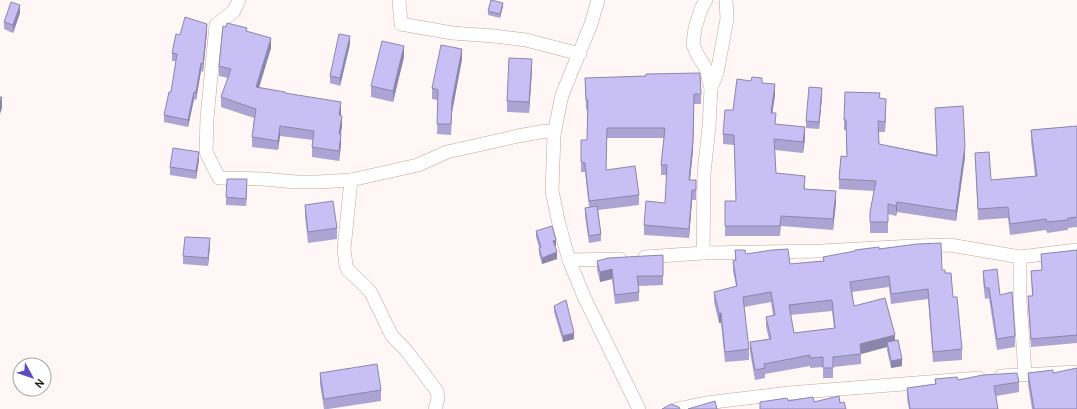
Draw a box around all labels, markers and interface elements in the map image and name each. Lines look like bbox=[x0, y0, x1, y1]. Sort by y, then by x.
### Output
north arrow bbox=[12, 357, 52, 397]
text: N bbox=[32, 376, 48, 391]

